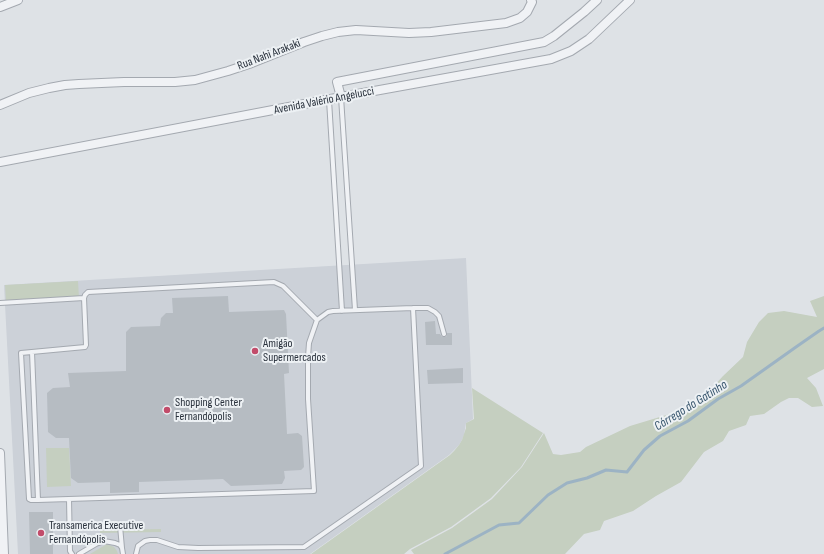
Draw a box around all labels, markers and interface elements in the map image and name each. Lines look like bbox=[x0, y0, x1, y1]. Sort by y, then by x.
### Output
street label: Rua Nahi Arakaki bbox=[235, 36, 303, 74]
street label: Avenida Valério Angelucci bbox=[273, 84, 375, 118]
place label: Amigão Supermercados bbox=[263, 337, 326, 365]
marker: Amigão Supermercados bbox=[250, 346, 260, 356]
water label: Córrego do Gatinho bbox=[652, 377, 730, 435]
place label: Shopping Center Fernandópolis bbox=[175, 396, 242, 424]
marker: Shopping Center Fernandópolis bbox=[162, 405, 172, 415]
place label: Transamerica Executive Fernandópolis bbox=[49, 519, 143, 547]
marker: Transamerica Executive Fernandópolis bbox=[36, 528, 46, 538]

